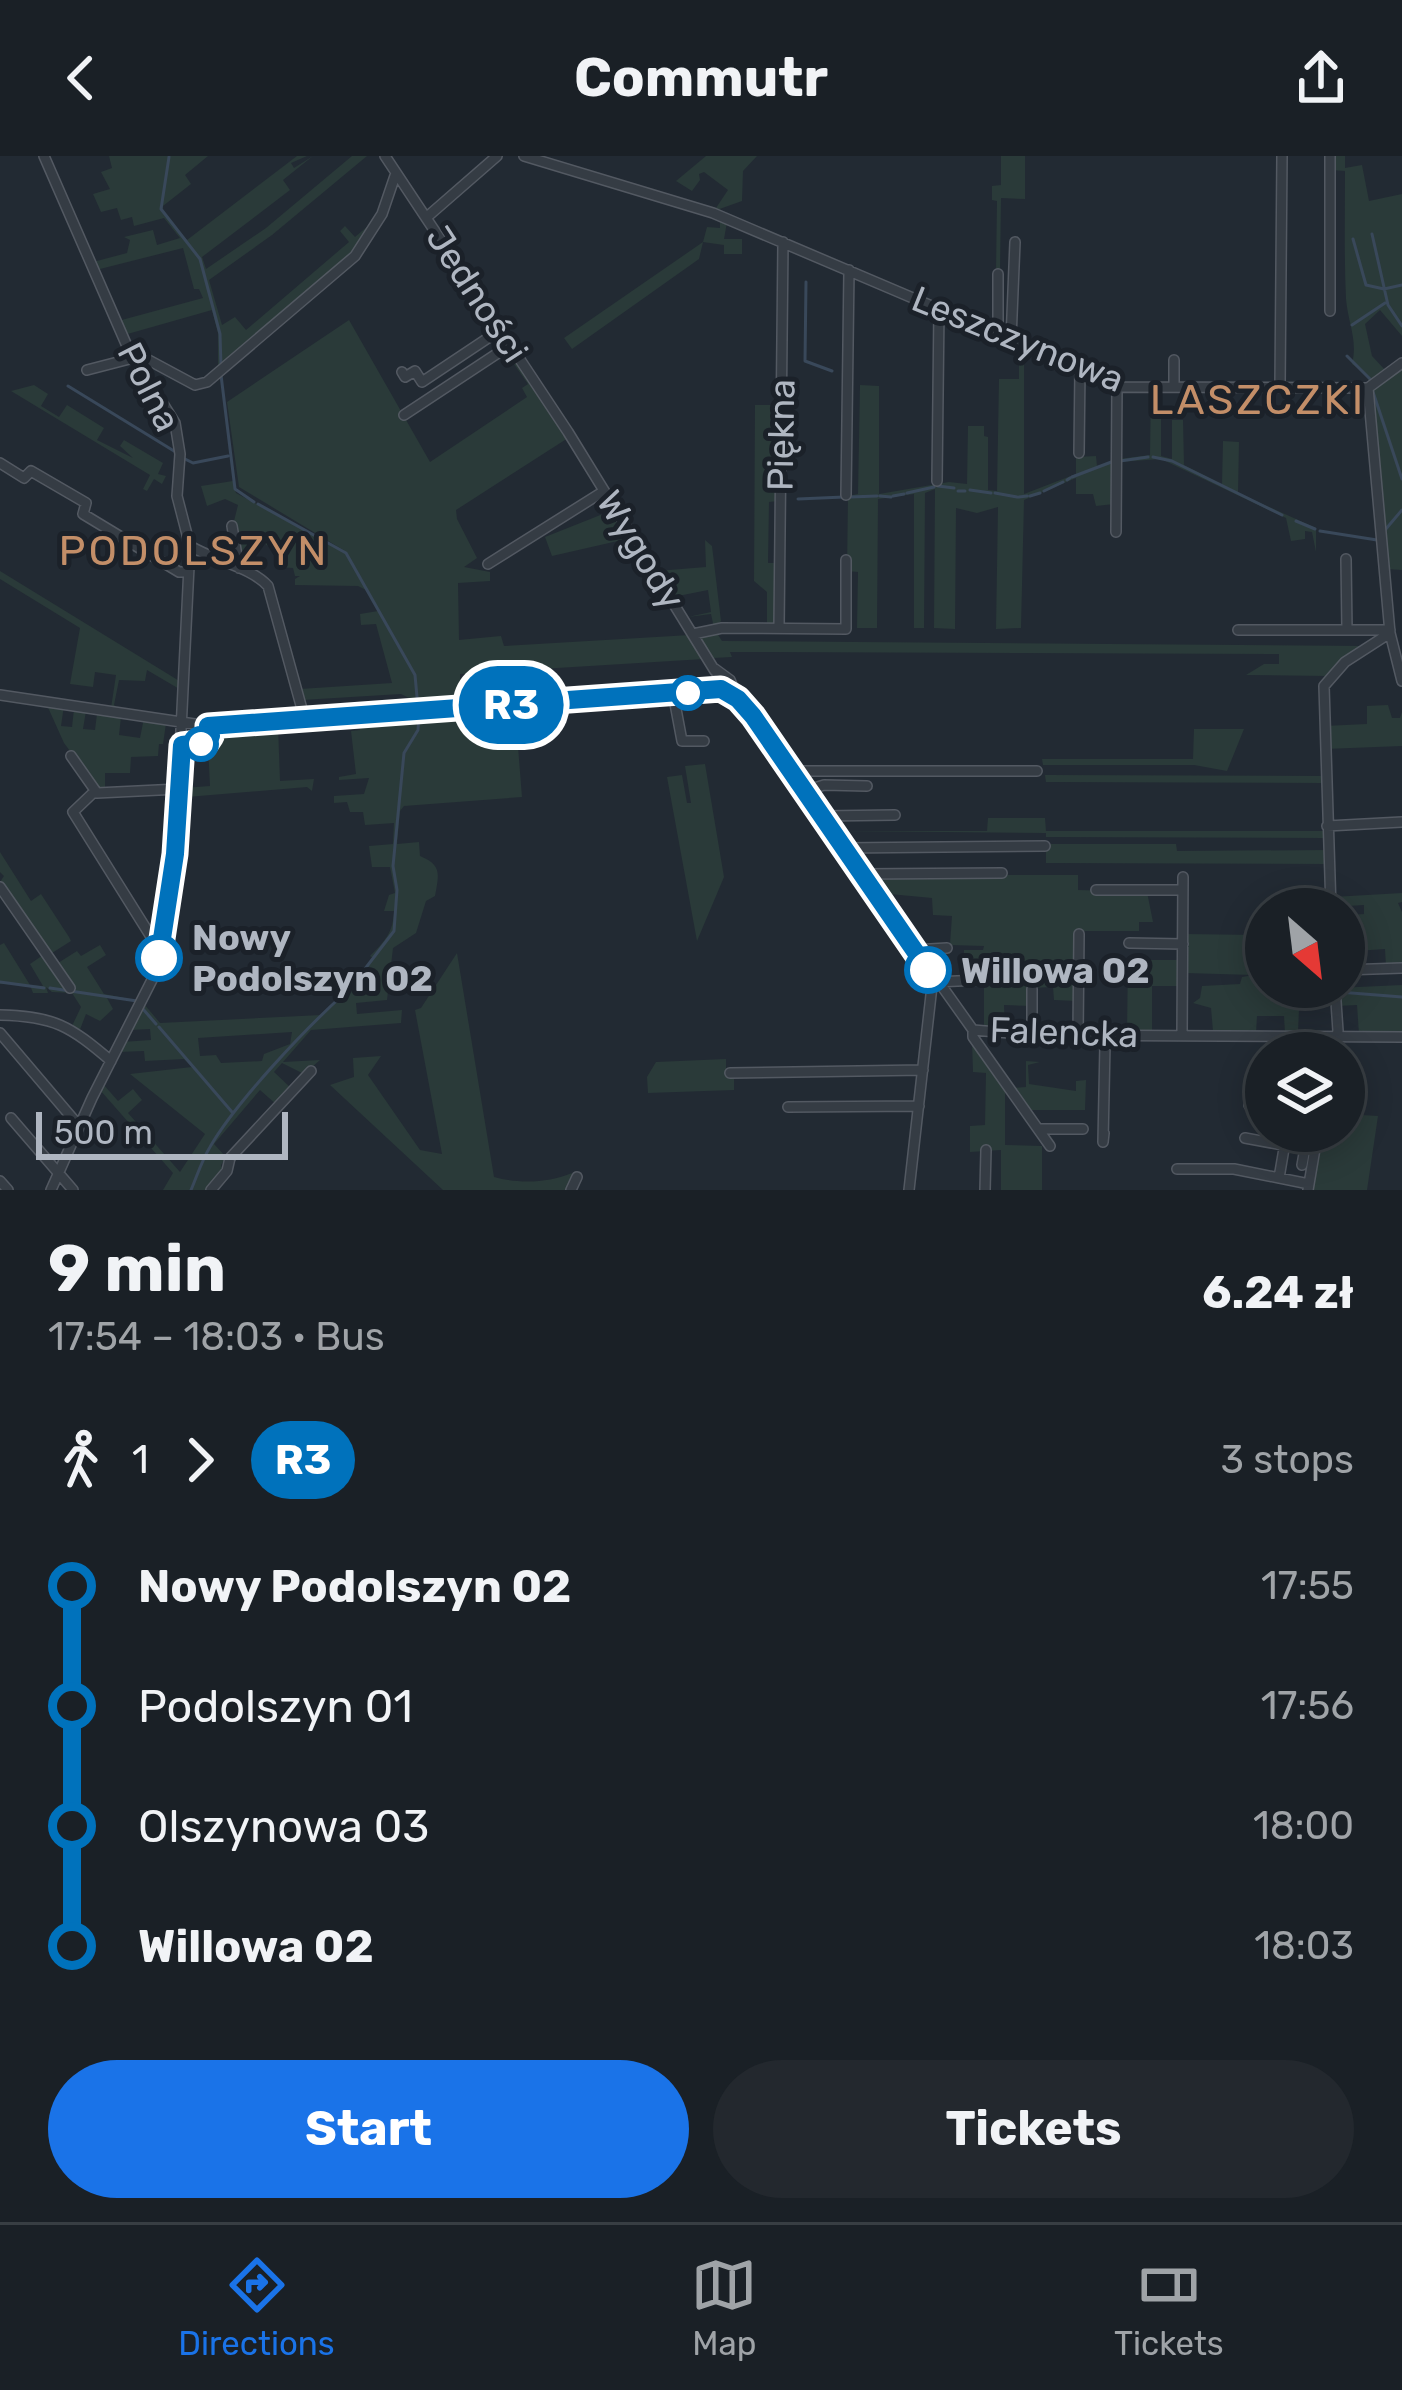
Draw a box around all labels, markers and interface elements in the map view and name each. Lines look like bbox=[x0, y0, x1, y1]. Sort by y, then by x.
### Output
icon: back bbox=[48, 45, 114, 111]
icon: share bbox=[1288, 45, 1354, 111]
text: Commutr bbox=[574, 46, 828, 110]
street label: Jedności bbox=[417, 218, 537, 370]
street label: Leszczynowa bbox=[906, 277, 1130, 401]
street label: Polna bbox=[109, 335, 189, 439]
district label: LASZCZKI bbox=[1150, 375, 1366, 425]
street label: Piękna bbox=[759, 378, 803, 492]
street label: Wygody bbox=[588, 483, 694, 617]
district label: PODOLSZYN bbox=[58, 526, 330, 576]
line badge: R3 bbox=[457, 666, 565, 744]
unlabelled marker bbox=[672, 677, 704, 709]
text: R3 bbox=[483, 680, 539, 730]
unlabelled marker bbox=[185, 728, 217, 760]
north arrow bbox=[1245, 888, 1365, 1008]
map controls bbox=[1245, 888, 1365, 1152]
place label: Nowy Podolszyn 02 bbox=[192, 916, 433, 1000]
marker: Nowy Podolszyn 02 bbox=[137, 936, 181, 980]
marker: Willowa 02 bbox=[906, 948, 950, 992]
place label: Willowa 02 bbox=[961, 949, 1150, 992]
street label: Falencka bbox=[989, 1008, 1139, 1056]
button: layers bbox=[1245, 1032, 1365, 1152]
scale bar bbox=[36, 1106, 288, 1159]
text: 500 m bbox=[54, 1113, 153, 1152]
text: 9 min bbox=[48, 1229, 226, 1308]
text: 6.24 zł bbox=[1202, 1266, 1354, 1319]
text: 17:54 – 18:03 · Bus bbox=[48, 1314, 385, 1360]
icon: walk bbox=[48, 1427, 114, 1493]
icon: forward bbox=[167, 1427, 233, 1493]
text: R3 bbox=[275, 1435, 331, 1485]
text: 1 bbox=[132, 1437, 149, 1483]
text: 3 stops bbox=[1220, 1437, 1354, 1483]
text: Nowy Podolszyn 02 bbox=[138, 1560, 571, 1613]
text: 17:55 bbox=[1261, 1563, 1354, 1609]
text: Podolszyn 01 bbox=[138, 1680, 413, 1733]
text: 17:56 bbox=[1261, 1683, 1354, 1729]
text: Olszynowa 03 bbox=[138, 1800, 429, 1853]
text: 18:00 bbox=[1253, 1803, 1354, 1849]
text: Willowa 02 bbox=[138, 1920, 374, 1973]
text: 18:03 bbox=[1254, 1923, 1354, 1969]
button: Start bbox=[48, 2060, 689, 2198]
button: Tickets bbox=[713, 2060, 1354, 2198]
tab: Directions bbox=[178, 2252, 335, 2363]
tab: Map bbox=[691, 2252, 757, 2363]
tab: Tickets bbox=[1114, 2252, 1224, 2363]

